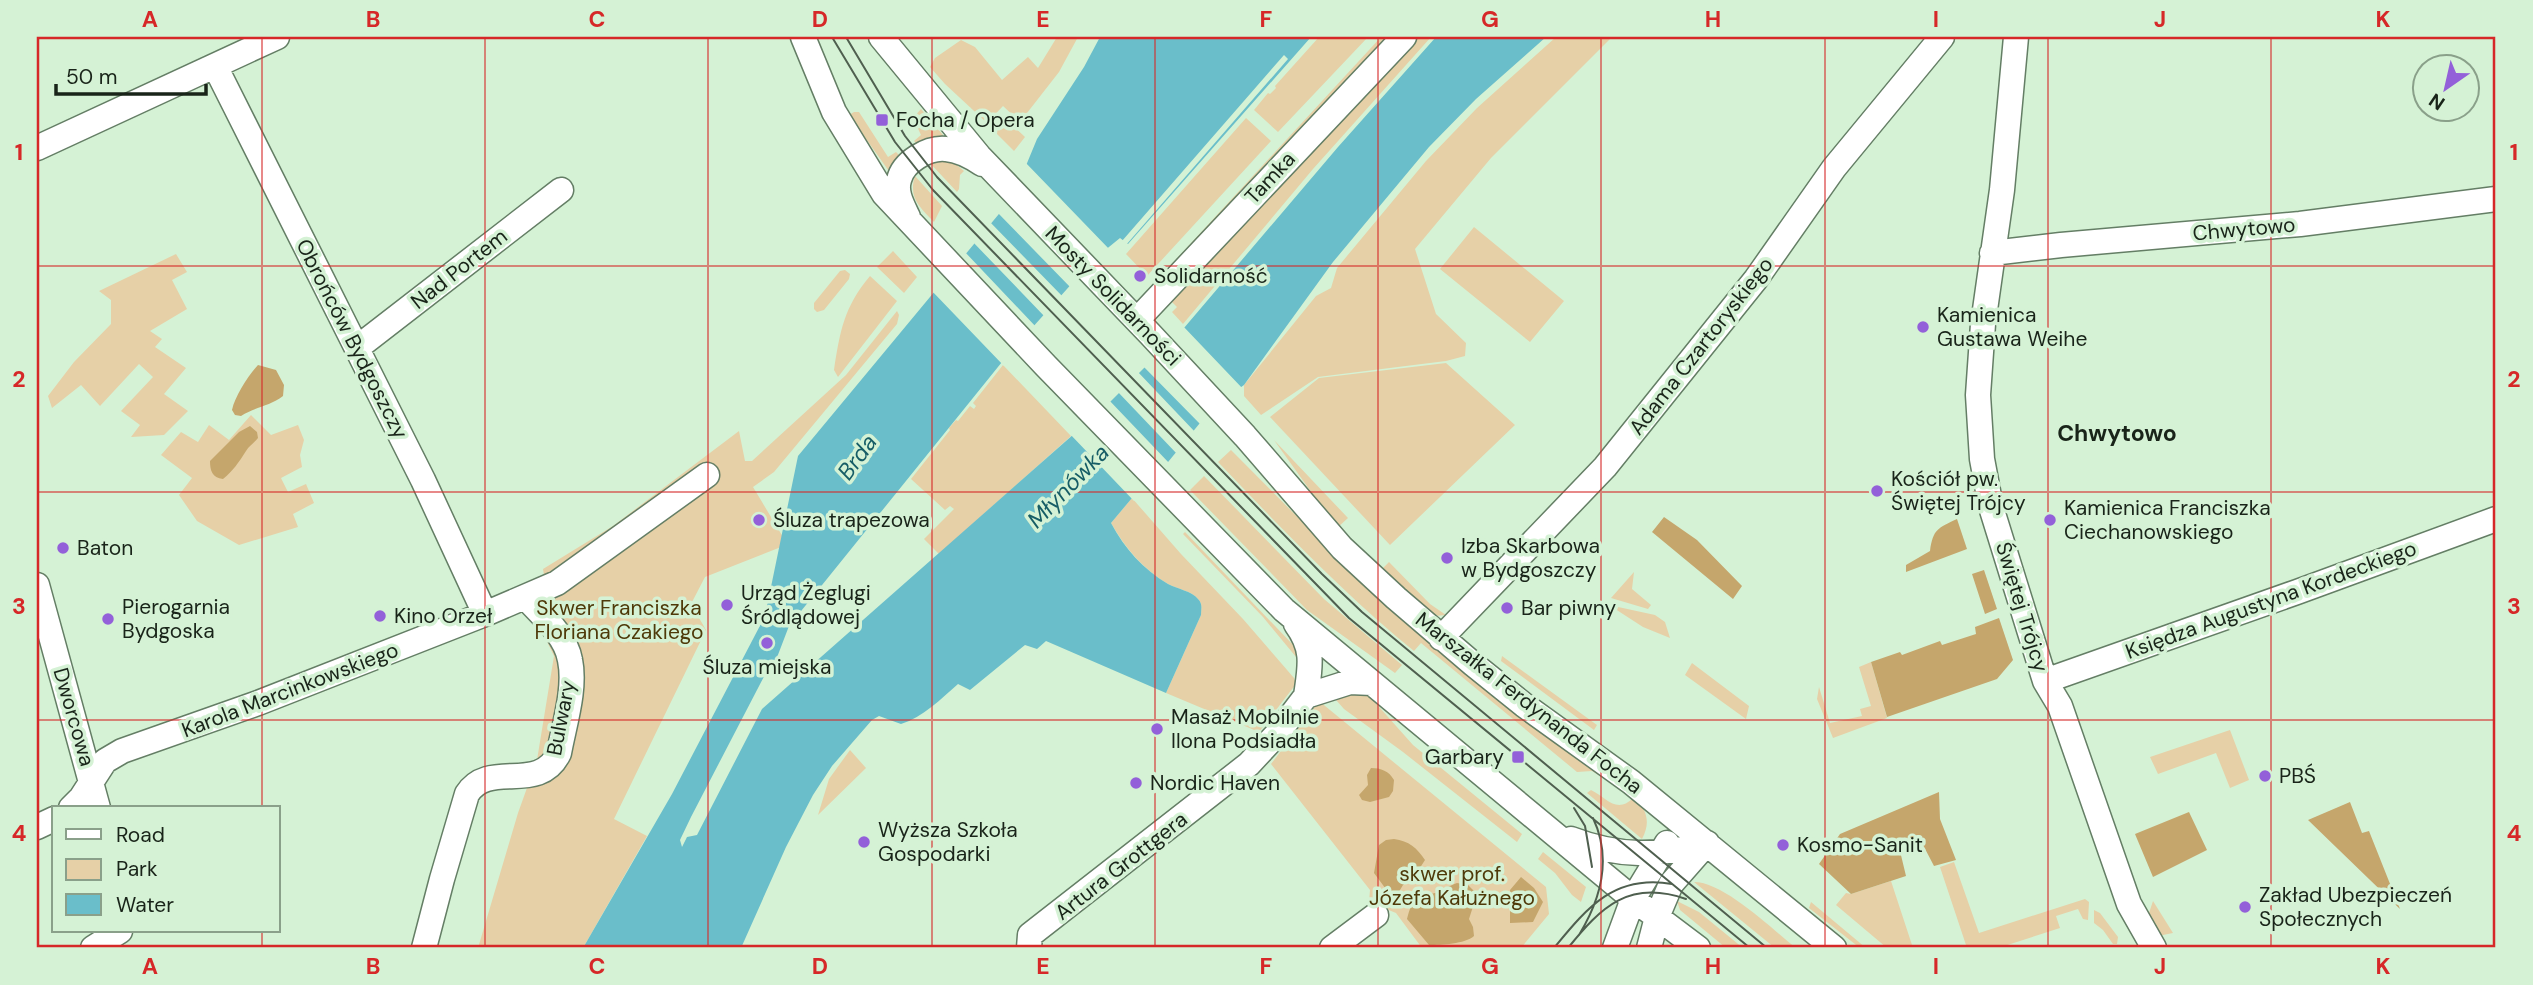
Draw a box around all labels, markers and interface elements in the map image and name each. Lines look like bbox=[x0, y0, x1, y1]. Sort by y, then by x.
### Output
text: A bbox=[142, 4, 158, 34]
text: B bbox=[366, 4, 380, 34]
text: C bbox=[589, 4, 605, 34]
text: D bbox=[812, 4, 828, 34]
text: E bbox=[1036, 4, 1050, 34]
text: F bbox=[1260, 4, 1273, 34]
text: G bbox=[1481, 4, 1499, 34]
text: H bbox=[1705, 4, 1721, 34]
text: I bbox=[1933, 4, 1939, 34]
text: J bbox=[2154, 4, 2166, 34]
text: K bbox=[2375, 4, 2391, 34]
scale bar bbox=[56, 52, 206, 96]
north arrow bbox=[2410, 52, 2480, 122]
text: 50 m bbox=[66, 63, 117, 91]
text: N bbox=[2424, 87, 2450, 116]
place label: Focha / Opera bbox=[896, 106, 1035, 134]
marker: Focha / Opera bbox=[874, 112, 890, 128]
text: 1 bbox=[15, 137, 23, 167]
text: 1 bbox=[2510, 137, 2518, 167]
street label: Tamka bbox=[1239, 146, 1301, 210]
street label: Chwytowo bbox=[2192, 211, 2296, 247]
street label: Mosty Solidarności bbox=[1039, 220, 1187, 372]
street label: Nad Portem bbox=[405, 223, 513, 315]
street label: Obrońców Bydgoszczy bbox=[289, 234, 415, 444]
street label: Adama Czartoryskiego bbox=[1623, 251, 1779, 441]
place label: Solidarność bbox=[1154, 262, 1268, 290]
marker: Solidarność bbox=[1132, 268, 1148, 284]
place label: Kamienica Gustawa Weihe bbox=[1937, 301, 2087, 353]
marker: Kamienica Gustawa Weihe bbox=[1915, 319, 1931, 335]
text: 2 bbox=[12, 364, 26, 394]
text: 2 bbox=[2507, 364, 2521, 394]
district label: Chwytowo bbox=[2057, 418, 2177, 448]
water label: Brda bbox=[830, 428, 884, 486]
water label: Młynówka bbox=[1020, 438, 1116, 534]
place label: Kościół pw. Świętej Trójcy bbox=[1891, 465, 2026, 517]
marker: Kościół pw. Świętej Trójcy bbox=[1869, 483, 1885, 499]
place label: Kamienica Franciszka Ciechanowskiego bbox=[2064, 494, 2271, 546]
place label: Śluza trapezowa bbox=[773, 506, 930, 534]
marker: Śluza trapezowa bbox=[751, 512, 767, 528]
marker: Kamienica Franciszka Ciechanowskiego bbox=[2042, 512, 2058, 528]
place label: Izba Skarbowa w Bydgoszczy bbox=[1461, 532, 1600, 584]
place label: Baton bbox=[77, 534, 133, 562]
street label: Księdza Augustyna Kordeckiego bbox=[2122, 534, 2420, 666]
street label: Świętej Trójcy bbox=[1989, 539, 2055, 676]
marker: Baton bbox=[55, 540, 71, 556]
marker: Izba Skarbowa w Bydgoszczy bbox=[1439, 550, 1455, 566]
place label: Urząd Żeglugi Śródlądowej bbox=[741, 579, 871, 631]
text: 3 bbox=[12, 591, 26, 621]
text: 3 bbox=[2507, 591, 2521, 621]
place label: Pierogarnia Bydgoska bbox=[122, 593, 230, 645]
park label: Skwer Franciszka Floriana Czakiego bbox=[534, 594, 704, 646]
place label: Bar piwny bbox=[1521, 594, 1616, 622]
marker: Urząd Żeglugi Śródlądowej bbox=[719, 597, 735, 613]
marker: Bar piwny bbox=[1499, 600, 1515, 616]
place label: Kino Orzeł bbox=[394, 602, 493, 630]
street label: Marszałka Ferdynanda Focha bbox=[1410, 606, 1648, 800]
marker: Kino Orzeł bbox=[372, 608, 388, 624]
marker: Pierogarnia Bydgoska bbox=[100, 611, 116, 627]
marker: Śluza miejska bbox=[759, 635, 775, 651]
street label: Karola Marcinkowskiego bbox=[178, 636, 402, 744]
place label: Śluza miejska bbox=[703, 653, 831, 681]
street label: Dworcowa bbox=[47, 665, 101, 769]
street label: Bulwary bbox=[540, 678, 582, 758]
place label: Masaż Mobilnie Ilona Podsiadła bbox=[1171, 703, 1319, 755]
marker: Masaż Mobilnie Ilona Podsiadła bbox=[1149, 721, 1165, 737]
place label: Garbary bbox=[1425, 743, 1504, 771]
marker: Garbary bbox=[1510, 749, 1526, 765]
place label: PBŚ bbox=[2279, 762, 2316, 790]
marker: PBŚ bbox=[2257, 768, 2273, 784]
place label: Nordic Haven bbox=[1150, 769, 1280, 797]
marker: Nordic Haven bbox=[1128, 775, 1144, 791]
street label: Artura Grottgera bbox=[1049, 805, 1193, 927]
legend bbox=[52, 806, 280, 932]
place label: Wyższa Szkoła Gospodarki bbox=[878, 816, 1018, 868]
text: 4 bbox=[12, 818, 27, 848]
text: 4 bbox=[2507, 818, 2522, 848]
text: Road bbox=[116, 821, 165, 849]
place label: Kosmo-Sanit bbox=[1797, 831, 1923, 859]
marker: Wyższa Szkoła Gospodarki bbox=[856, 834, 872, 850]
marker: Kosmo-Sanit bbox=[1775, 837, 1791, 853]
text: Park bbox=[116, 855, 158, 883]
park label: skwer prof. Józefa Kałużnego bbox=[1369, 860, 1535, 912]
place label: Zakład Ubezpieczeń Społecznych bbox=[2259, 881, 2452, 933]
text: Water bbox=[116, 891, 174, 919]
marker: Zakład Ubezpieczeń Społecznych bbox=[2237, 899, 2253, 915]
text: A bbox=[142, 951, 158, 981]
text: B bbox=[366, 951, 380, 981]
text: C bbox=[589, 951, 605, 981]
text: D bbox=[812, 951, 828, 981]
text: E bbox=[1036, 951, 1050, 981]
text: F bbox=[1260, 951, 1273, 981]
text: G bbox=[1481, 951, 1499, 981]
text: H bbox=[1705, 951, 1721, 981]
text: I bbox=[1933, 951, 1939, 981]
text: J bbox=[2154, 951, 2166, 981]
text: K bbox=[2375, 951, 2391, 981]

